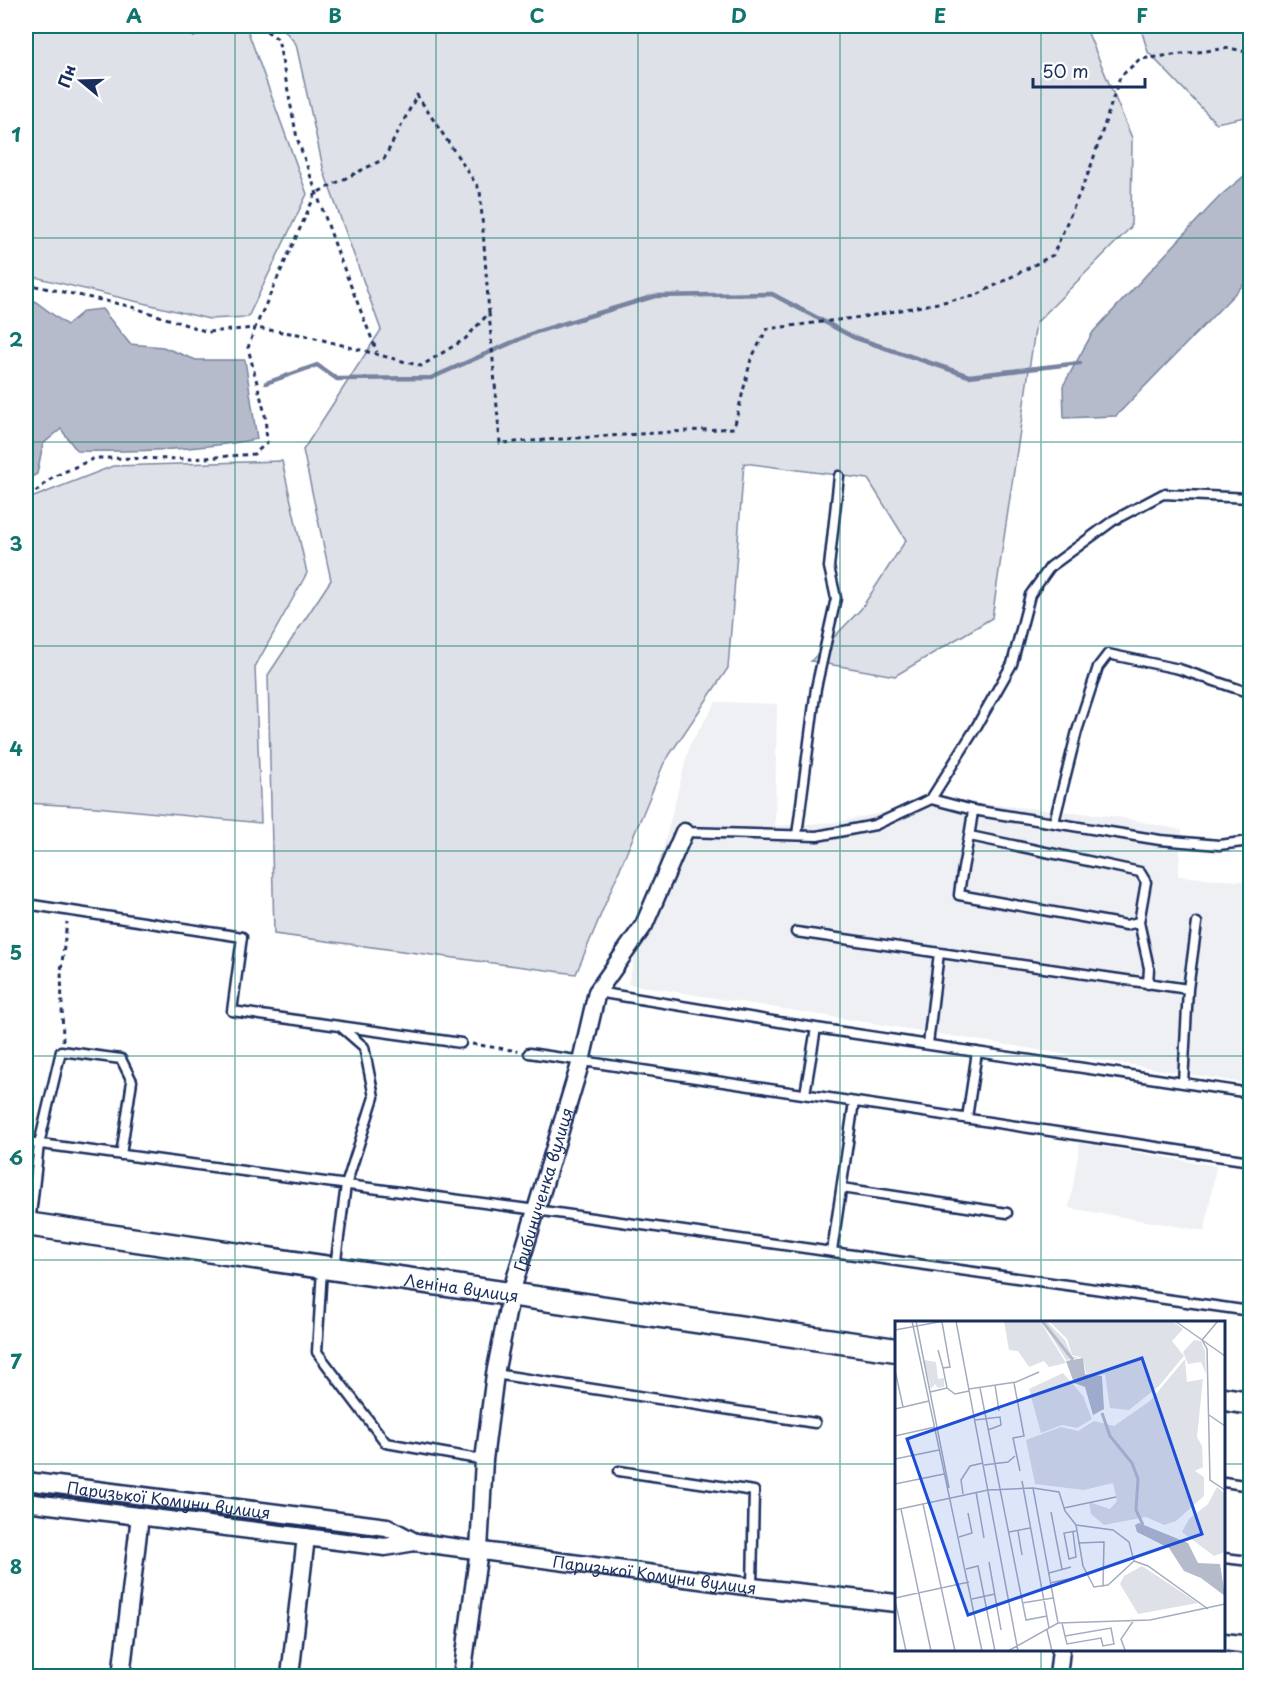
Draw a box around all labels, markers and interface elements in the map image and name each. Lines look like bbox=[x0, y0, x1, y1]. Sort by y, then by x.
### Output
text: A bbox=[126, 0, 142, 30]
text: B bbox=[328, 0, 342, 30]
text: C bbox=[529, 0, 545, 30]
text: D bbox=[731, 0, 747, 30]
text: E bbox=[934, 0, 946, 30]
text: F bbox=[1136, 0, 1148, 30]
north arrow bbox=[51, 51, 111, 111]
scale bar bbox=[1033, 51, 1146, 89]
text: 50 m bbox=[1042, 57, 1089, 84]
text: Пн bbox=[51, 61, 81, 91]
text: 1 bbox=[11, 119, 21, 149]
text: 2 bbox=[9, 324, 23, 354]
text: 3 bbox=[9, 528, 23, 558]
text: 4 bbox=[9, 733, 23, 763]
text: 5 bbox=[10, 937, 22, 967]
street label: Грибиниченка вулиця bbox=[506, 1104, 578, 1274]
text: 6 bbox=[9, 1142, 23, 1172]
street label: Леніна вулиця bbox=[403, 1267, 520, 1307]
inset map bbox=[895, 1321, 1225, 1651]
text: 7 bbox=[10, 1346, 22, 1376]
street label: Паризької Комуни вулиця bbox=[66, 1474, 272, 1524]
street label: Паризької Комуни вулиця bbox=[551, 1549, 758, 1599]
text: 8 bbox=[10, 1551, 22, 1581]

